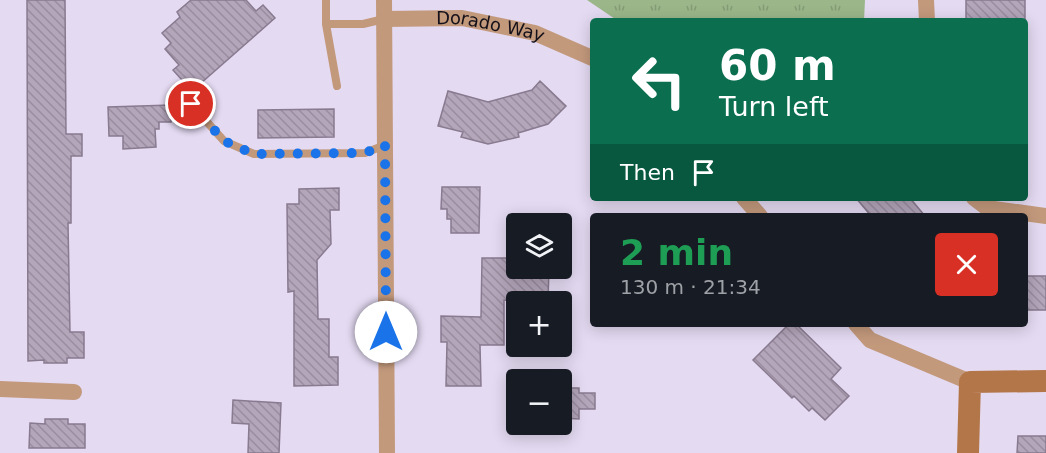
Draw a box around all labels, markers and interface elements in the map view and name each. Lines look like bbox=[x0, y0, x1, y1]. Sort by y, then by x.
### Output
street label: Dorado Way bbox=[436, 7, 548, 46]
text: 60 m bbox=[719, 41, 836, 90]
icon: left bbox=[620, 42, 698, 120]
pin bbox=[165, 78, 216, 129]
icon: arrive bbox=[174, 87, 207, 120]
text: Turn left bbox=[719, 91, 829, 122]
icon: arrive bbox=[687, 156, 720, 189]
text: Then bbox=[620, 160, 675, 185]
map controls bbox=[506, 213, 572, 435]
button: layers bbox=[506, 213, 572, 279]
text: 2 min bbox=[620, 232, 733, 273]
button: close bbox=[935, 233, 998, 296]
text: 130 m · 21:34 bbox=[620, 275, 761, 299]
button: + bbox=[506, 291, 572, 357]
position arrow bbox=[354, 300, 418, 364]
button: − bbox=[506, 369, 572, 435]

